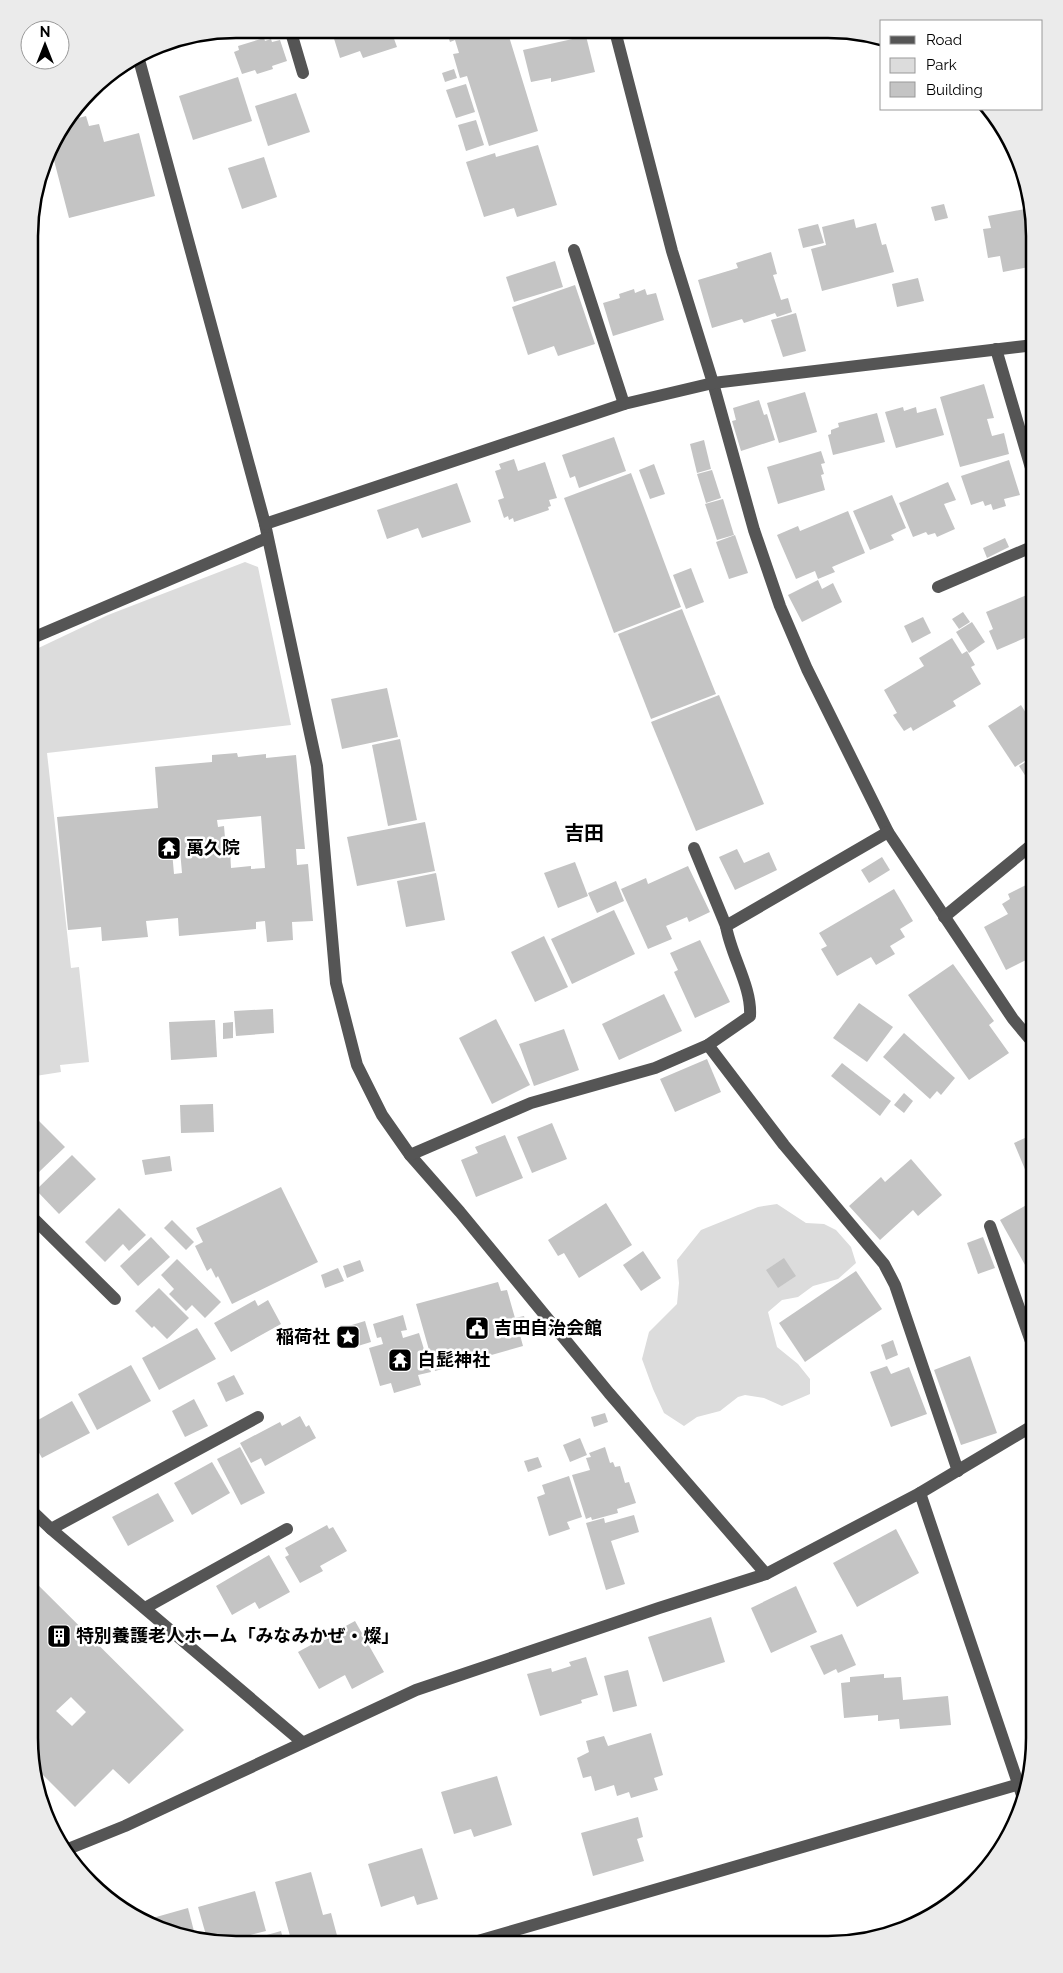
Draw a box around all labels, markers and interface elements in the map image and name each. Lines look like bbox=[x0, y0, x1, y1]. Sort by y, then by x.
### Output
north arrow bbox=[20, 20, 70, 70]
legend bbox=[880, 20, 1043, 110]
text: N bbox=[40, 24, 50, 40]
text: Road bbox=[926, 31, 962, 49]
text: Park bbox=[926, 56, 957, 74]
text: Building bbox=[926, 81, 983, 99]
district label: 吉田 bbox=[564, 821, 604, 845]
temple icon: 萬久院 bbox=[156, 835, 182, 861]
place label: 萬久院 bbox=[186, 837, 240, 858]
public building icon: 吉田自治会館 bbox=[464, 1315, 490, 1341]
place label: 吉田自治会館 bbox=[494, 1317, 602, 1338]
place icon: 稲荷社 bbox=[335, 1324, 361, 1350]
place label: 稲荷社 bbox=[276, 1326, 330, 1347]
temple icon: 白髭神社 bbox=[387, 1347, 413, 1373]
place label: 白髭神社 bbox=[418, 1349, 490, 1370]
building icon: 特別養護老人ホーム「みなみかぜ・燦」 bbox=[46, 1623, 72, 1649]
place label: 特別養護老人ホーム「みなみかぜ・燦」 bbox=[76, 1625, 399, 1646]

